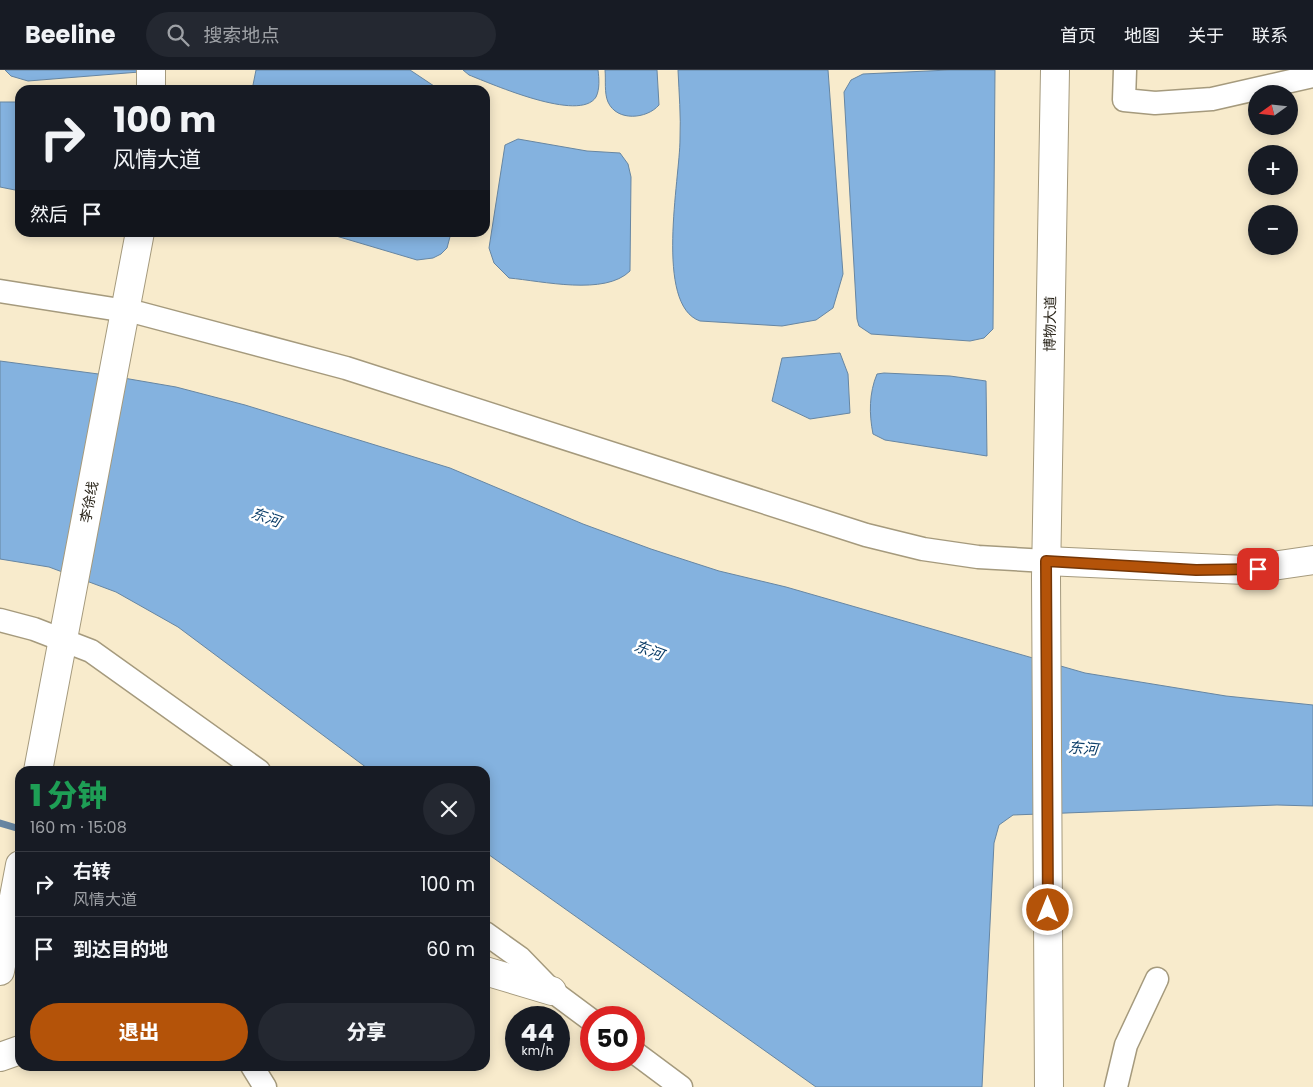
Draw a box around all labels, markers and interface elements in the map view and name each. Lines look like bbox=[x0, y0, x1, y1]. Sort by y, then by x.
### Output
search box bbox=[146, 12, 496, 57]
text: Beeline bbox=[25, 18, 116, 51]
icon: search bbox=[164, 21, 192, 49]
text: 搜索地点 bbox=[204, 22, 280, 49]
text: 首页 bbox=[1060, 23, 1096, 48]
text: 地图 bbox=[1124, 23, 1160, 48]
text: 关于 bbox=[1188, 23, 1224, 48]
text: 联系 bbox=[1252, 23, 1288, 48]
north arrow bbox=[1248, 85, 1298, 135]
map controls bbox=[1248, 85, 1298, 255]
text: 100 m bbox=[113, 95, 216, 144]
icon: right bbox=[30, 105, 95, 170]
text: 风情大道 bbox=[113, 144, 201, 175]
button: + bbox=[1248, 145, 1298, 195]
icon: arrive bbox=[78, 200, 106, 228]
text: 然后 bbox=[30, 201, 68, 228]
button: − bbox=[1248, 205, 1298, 255]
street label: 博物大道 bbox=[1040, 296, 1060, 352]
street label: 李徐线 bbox=[75, 479, 103, 525]
water label: 东河 bbox=[248, 502, 286, 533]
pin bbox=[1237, 548, 1279, 590]
icon: arrive bbox=[1244, 555, 1272, 583]
water label: 东河 bbox=[631, 635, 669, 666]
water label: 东河 bbox=[1067, 736, 1102, 760]
text: 1 分钟 bbox=[30, 774, 107, 817]
button: close bbox=[423, 783, 475, 835]
text: 160 m · 15:08 bbox=[30, 816, 127, 839]
text: 右转 bbox=[73, 858, 111, 885]
icon: right bbox=[30, 870, 58, 898]
text: 100 m bbox=[420, 871, 475, 898]
position arrow bbox=[1021, 883, 1073, 935]
text: 风情大道 bbox=[73, 888, 137, 911]
icon: arrive bbox=[30, 935, 58, 963]
text: 到达目的地 bbox=[73, 936, 168, 963]
text: 60 m bbox=[426, 936, 475, 963]
button: 退出 bbox=[30, 1003, 248, 1061]
button: 分享 bbox=[258, 1003, 475, 1061]
speed limit sign: 50 bbox=[580, 1006, 645, 1071]
text: 44 bbox=[521, 1015, 554, 1050]
text: km/h bbox=[522, 1042, 553, 1059]

